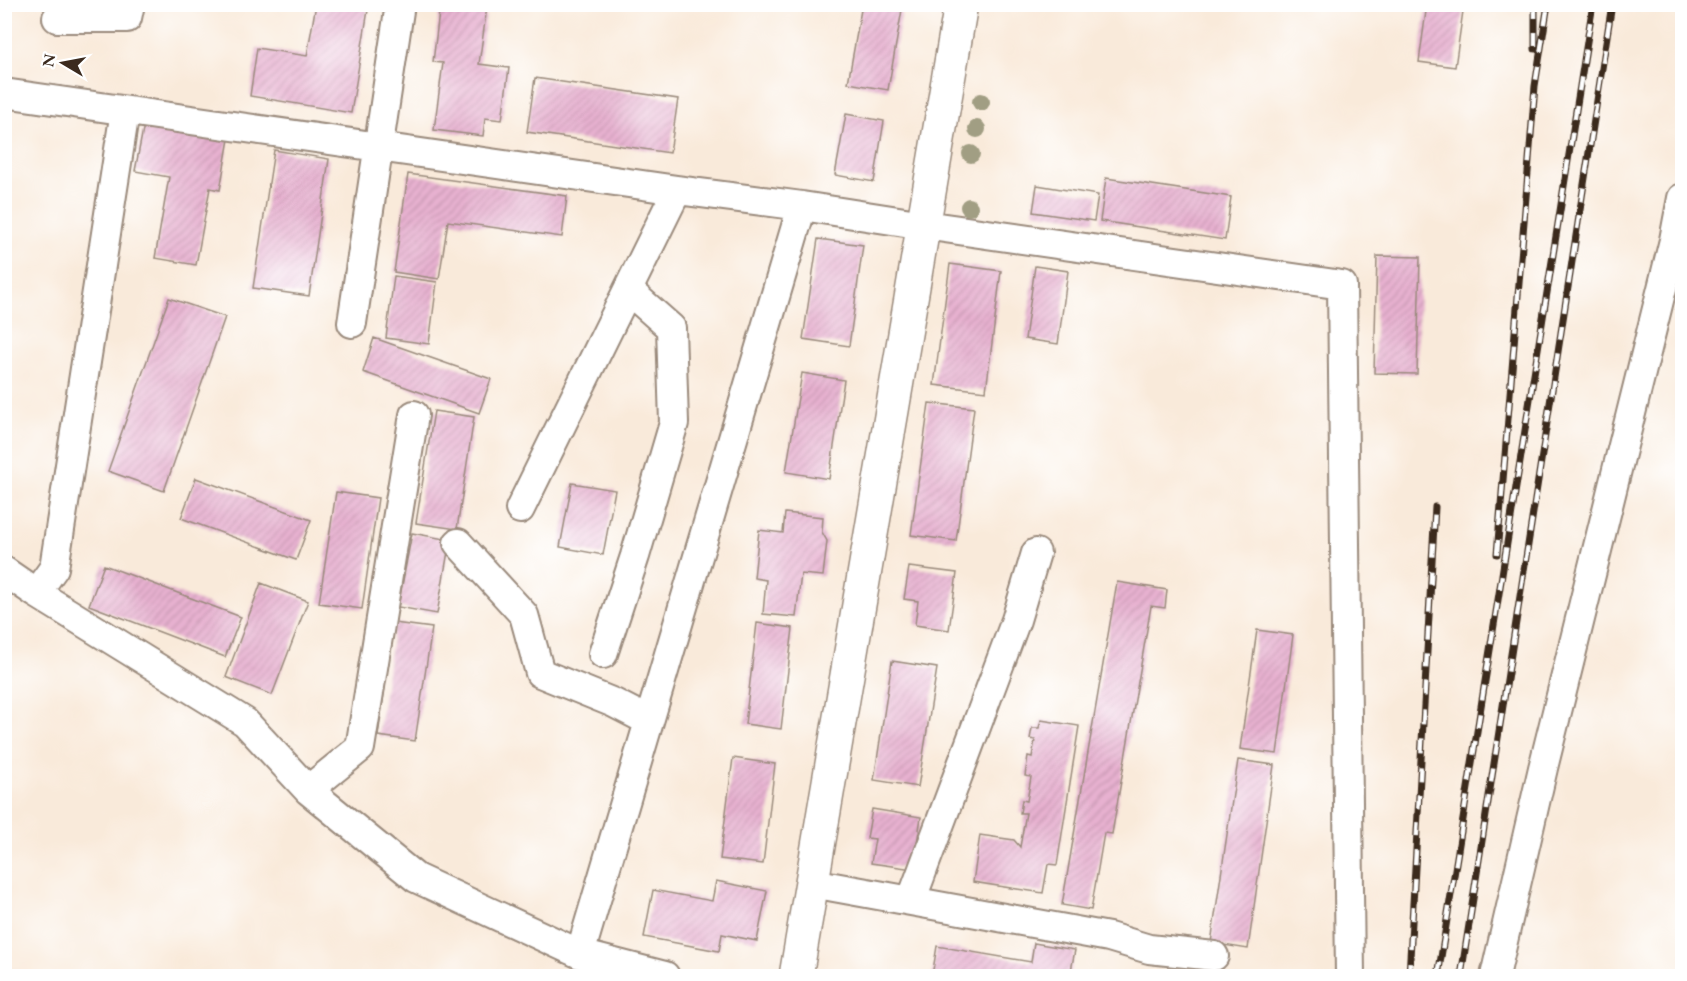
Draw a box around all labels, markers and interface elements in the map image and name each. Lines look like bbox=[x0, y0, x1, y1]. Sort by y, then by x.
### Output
north arrow bbox=[33, 33, 93, 93]
text: N bbox=[37, 52, 60, 69]

